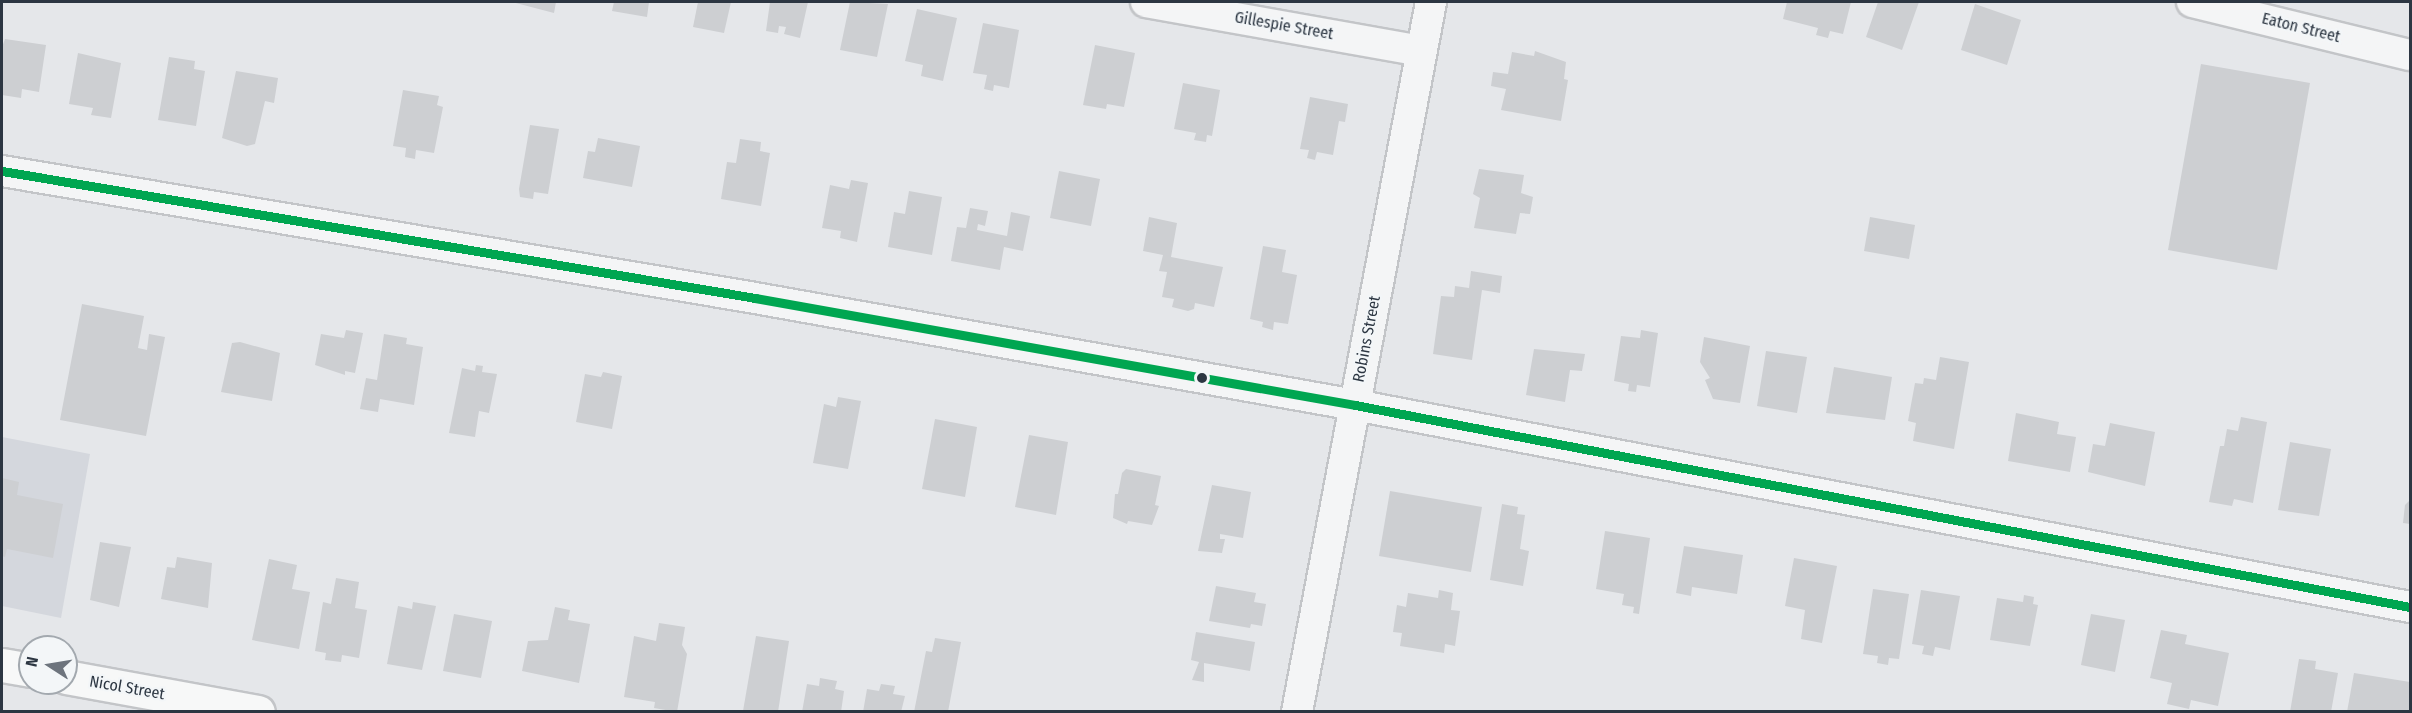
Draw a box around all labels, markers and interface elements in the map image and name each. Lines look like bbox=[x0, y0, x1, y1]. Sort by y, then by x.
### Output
street label: Gillespie Street bbox=[1233, 8, 1335, 44]
street label: Eaton Street bbox=[2260, 9, 2342, 47]
street label: Robins Street bbox=[1349, 294, 1385, 384]
unlabelled marker bbox=[1196, 372, 1208, 384]
north arrow bbox=[18, 635, 78, 695]
text: N bbox=[22, 655, 42, 668]
street label: Nicol Street bbox=[88, 672, 166, 704]

